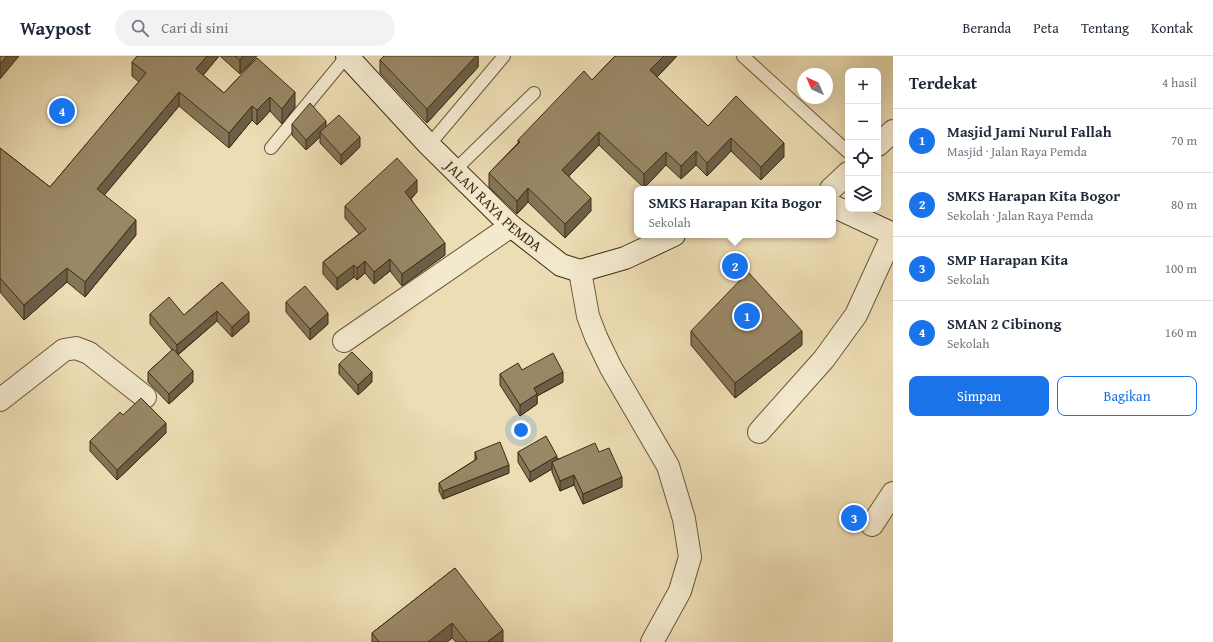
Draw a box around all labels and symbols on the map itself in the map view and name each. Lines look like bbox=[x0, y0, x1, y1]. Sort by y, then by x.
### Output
north arrow bbox=[797, 68, 833, 104]
pin: 4 bbox=[49, 96, 75, 126]
street label: JALAN RAYA PEMDA bbox=[439, 154, 547, 256]
pin: 2 bbox=[722, 251, 748, 281]
pin: 1 bbox=[734, 301, 760, 331]
your location bbox=[511, 420, 531, 440]
pin: 3 bbox=[841, 503, 867, 533]

